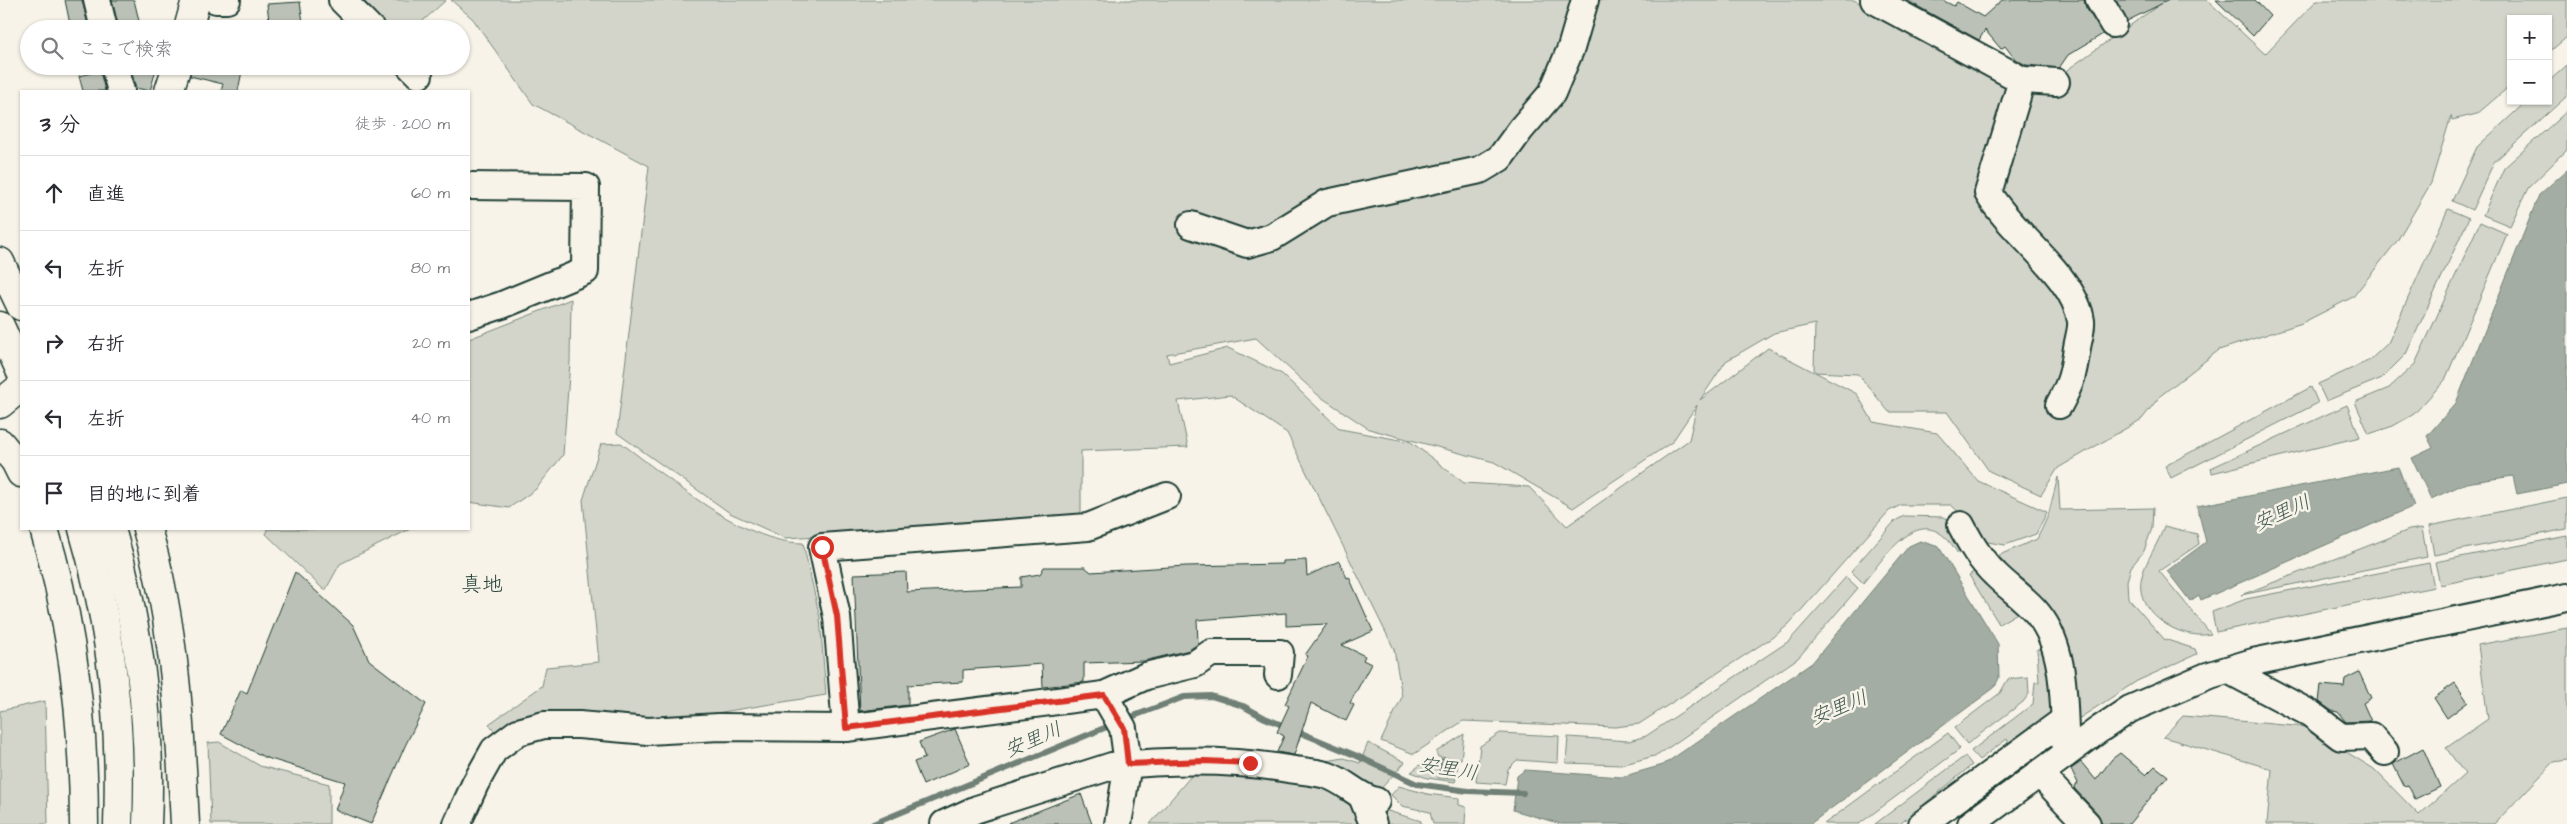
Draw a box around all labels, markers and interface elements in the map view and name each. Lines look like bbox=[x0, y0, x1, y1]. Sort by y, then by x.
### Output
map controls bbox=[2507, 15, 2552, 105]
button: + bbox=[2507, 15, 2552, 60]
search box bbox=[20, 20, 470, 75]
icon: search bbox=[38, 34, 66, 62]
text: ここで検索 bbox=[78, 36, 173, 63]
button: − bbox=[2507, 60, 2552, 105]
text: 3 分 bbox=[40, 110, 80, 139]
text: 徒歩 · 200 m bbox=[355, 113, 450, 135]
icon: ahead bbox=[40, 179, 68, 207]
text: 直進 bbox=[87, 181, 125, 208]
text: 60 m bbox=[411, 182, 450, 204]
icon: left bbox=[40, 254, 68, 282]
text: 左折 bbox=[87, 256, 125, 283]
text: 80 m bbox=[411, 257, 450, 279]
icon: right bbox=[40, 329, 68, 357]
text: 右折 bbox=[87, 331, 125, 358]
text: 20 m bbox=[412, 332, 450, 354]
icon: left bbox=[40, 404, 68, 432]
text: 左折 bbox=[87, 406, 125, 433]
text: 40 m bbox=[410, 407, 450, 429]
icon: arrive bbox=[40, 479, 68, 507]
text: 目的地に到着 bbox=[87, 481, 201, 508]
water label: 安里川 bbox=[2249, 488, 2315, 538]
route start bbox=[811, 536, 834, 559]
district label: 真地 bbox=[461, 570, 503, 599]
water label: 安里川 bbox=[1806, 684, 1872, 732]
water label: 安里川 bbox=[1000, 715, 1066, 765]
water label: 安里川 bbox=[1416, 750, 1480, 788]
route end bbox=[1239, 752, 1262, 775]

